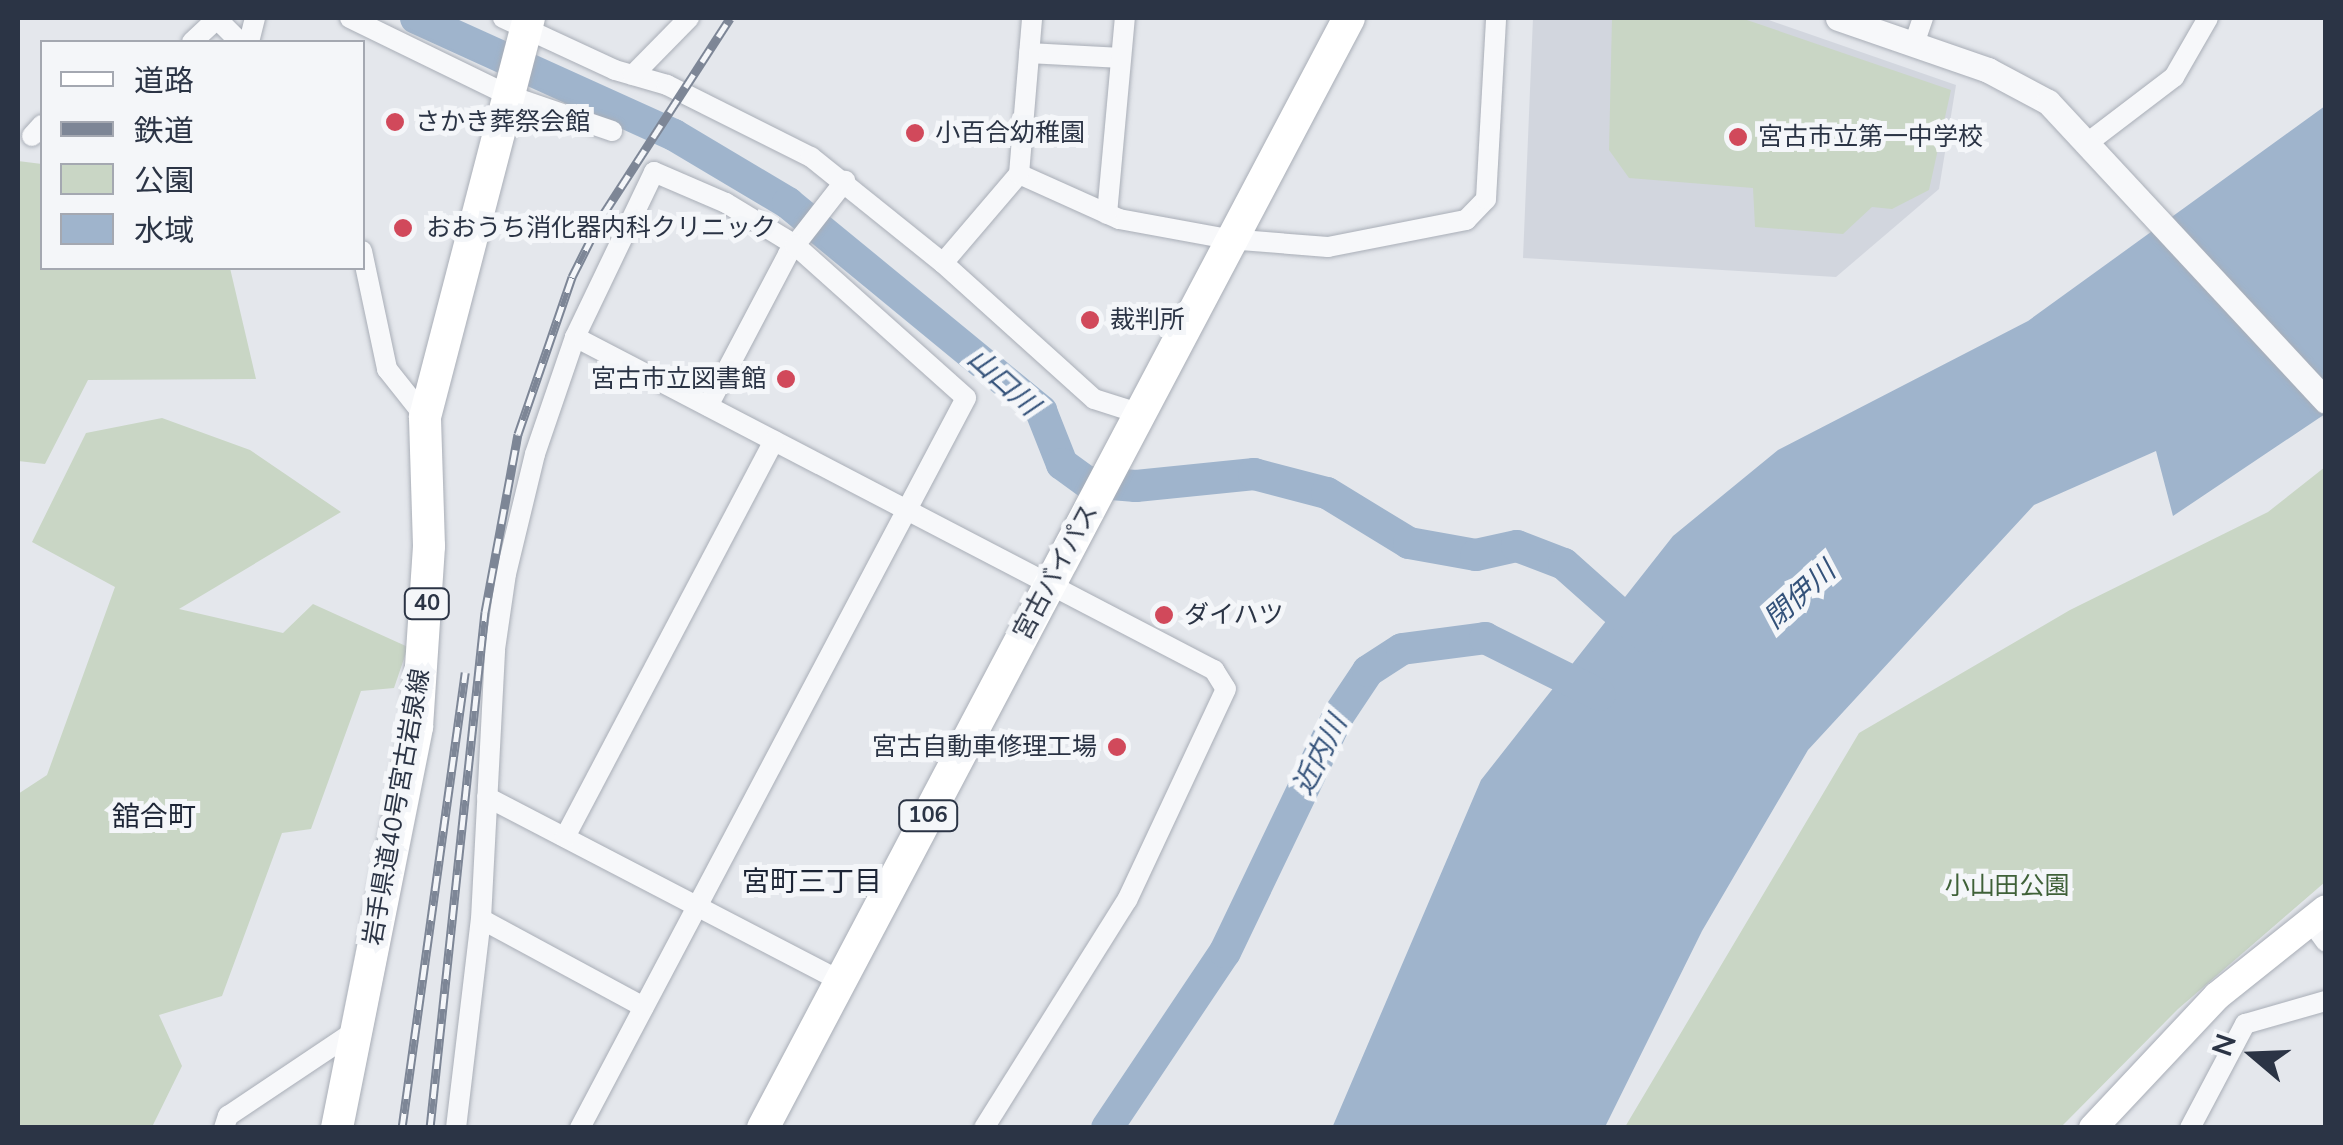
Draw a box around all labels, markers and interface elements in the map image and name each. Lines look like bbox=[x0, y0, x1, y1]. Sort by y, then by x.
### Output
legend bbox=[40, 40, 365, 270]
text: 道路 bbox=[134, 61, 194, 102]
place label: さかき葬祭会館 bbox=[415, 107, 590, 137]
text: 鉄道 bbox=[134, 111, 194, 152]
marker: さかき葬祭会館 bbox=[384, 111, 406, 133]
place label: 小百合幼稚園 bbox=[935, 118, 1085, 148]
marker: 小百合幼稚園 bbox=[904, 122, 926, 144]
place label: 宮古市立第一中学校 bbox=[1758, 122, 1983, 152]
marker: 宮古市立第一中学校 bbox=[1727, 126, 1749, 148]
text: 公園 bbox=[134, 161, 194, 202]
text: 水域 bbox=[134, 211, 194, 252]
place label: おおうち消化器内科クリニック bbox=[426, 213, 776, 243]
marker: おおうち消化器内科クリニック bbox=[390, 215, 416, 241]
place label: 裁判所 bbox=[1110, 305, 1185, 335]
marker: 裁判所 bbox=[1079, 309, 1101, 331]
water label: 山口川 bbox=[961, 341, 1045, 423]
place label: 宮古市立図書館 bbox=[591, 364, 766, 394]
marker: 宮古市立図書館 bbox=[775, 368, 797, 390]
street label: 宮古バイパス bbox=[1008, 499, 1104, 645]
water label: 閉伊川 bbox=[1758, 554, 1842, 636]
road number: 40 bbox=[402, 587, 452, 621]
place label: ダイハツ bbox=[1184, 600, 1284, 630]
marker: ダイハツ bbox=[1153, 604, 1175, 626]
street label: 岩手県道40号宮古岩泉線 bbox=[358, 667, 436, 947]
water label: 近内川 bbox=[1286, 710, 1354, 800]
place label: 宮古自動車修理工場 bbox=[872, 732, 1097, 762]
marker: 宮古自動車修理工場 bbox=[1106, 736, 1128, 758]
road number: 106 bbox=[898, 799, 958, 833]
district label: 舘合町 bbox=[112, 800, 196, 834]
district label: 宮町三丁目 bbox=[742, 865, 882, 899]
park label: 小山田公園 bbox=[1945, 871, 2069, 901]
north arrow bbox=[2203, 1005, 2303, 1105]
text: N bbox=[2203, 1029, 2246, 1061]

